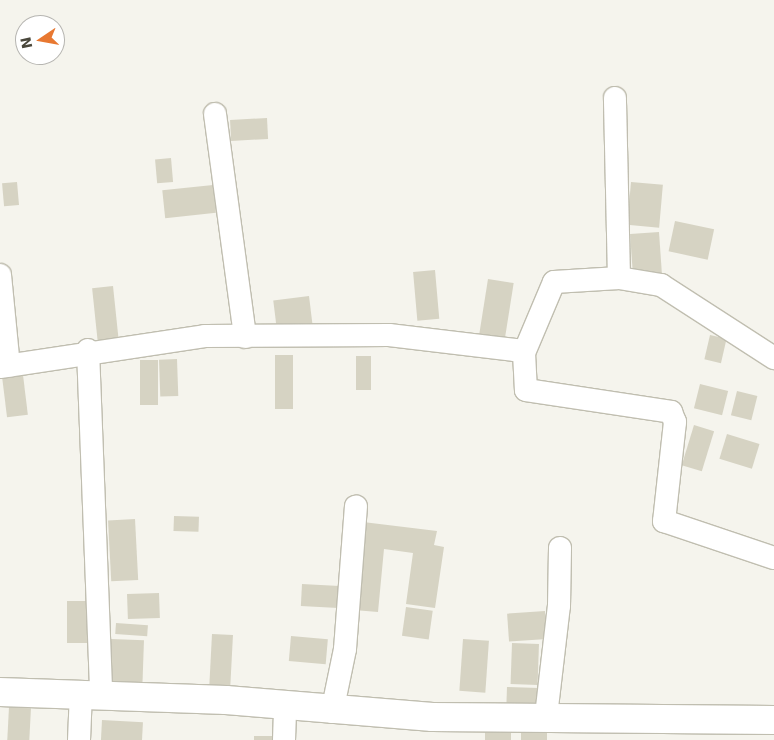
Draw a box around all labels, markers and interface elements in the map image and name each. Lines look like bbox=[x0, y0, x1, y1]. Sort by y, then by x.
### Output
north arrow bbox=[15, 15, 65, 65]
text: N bbox=[17, 36, 35, 50]

